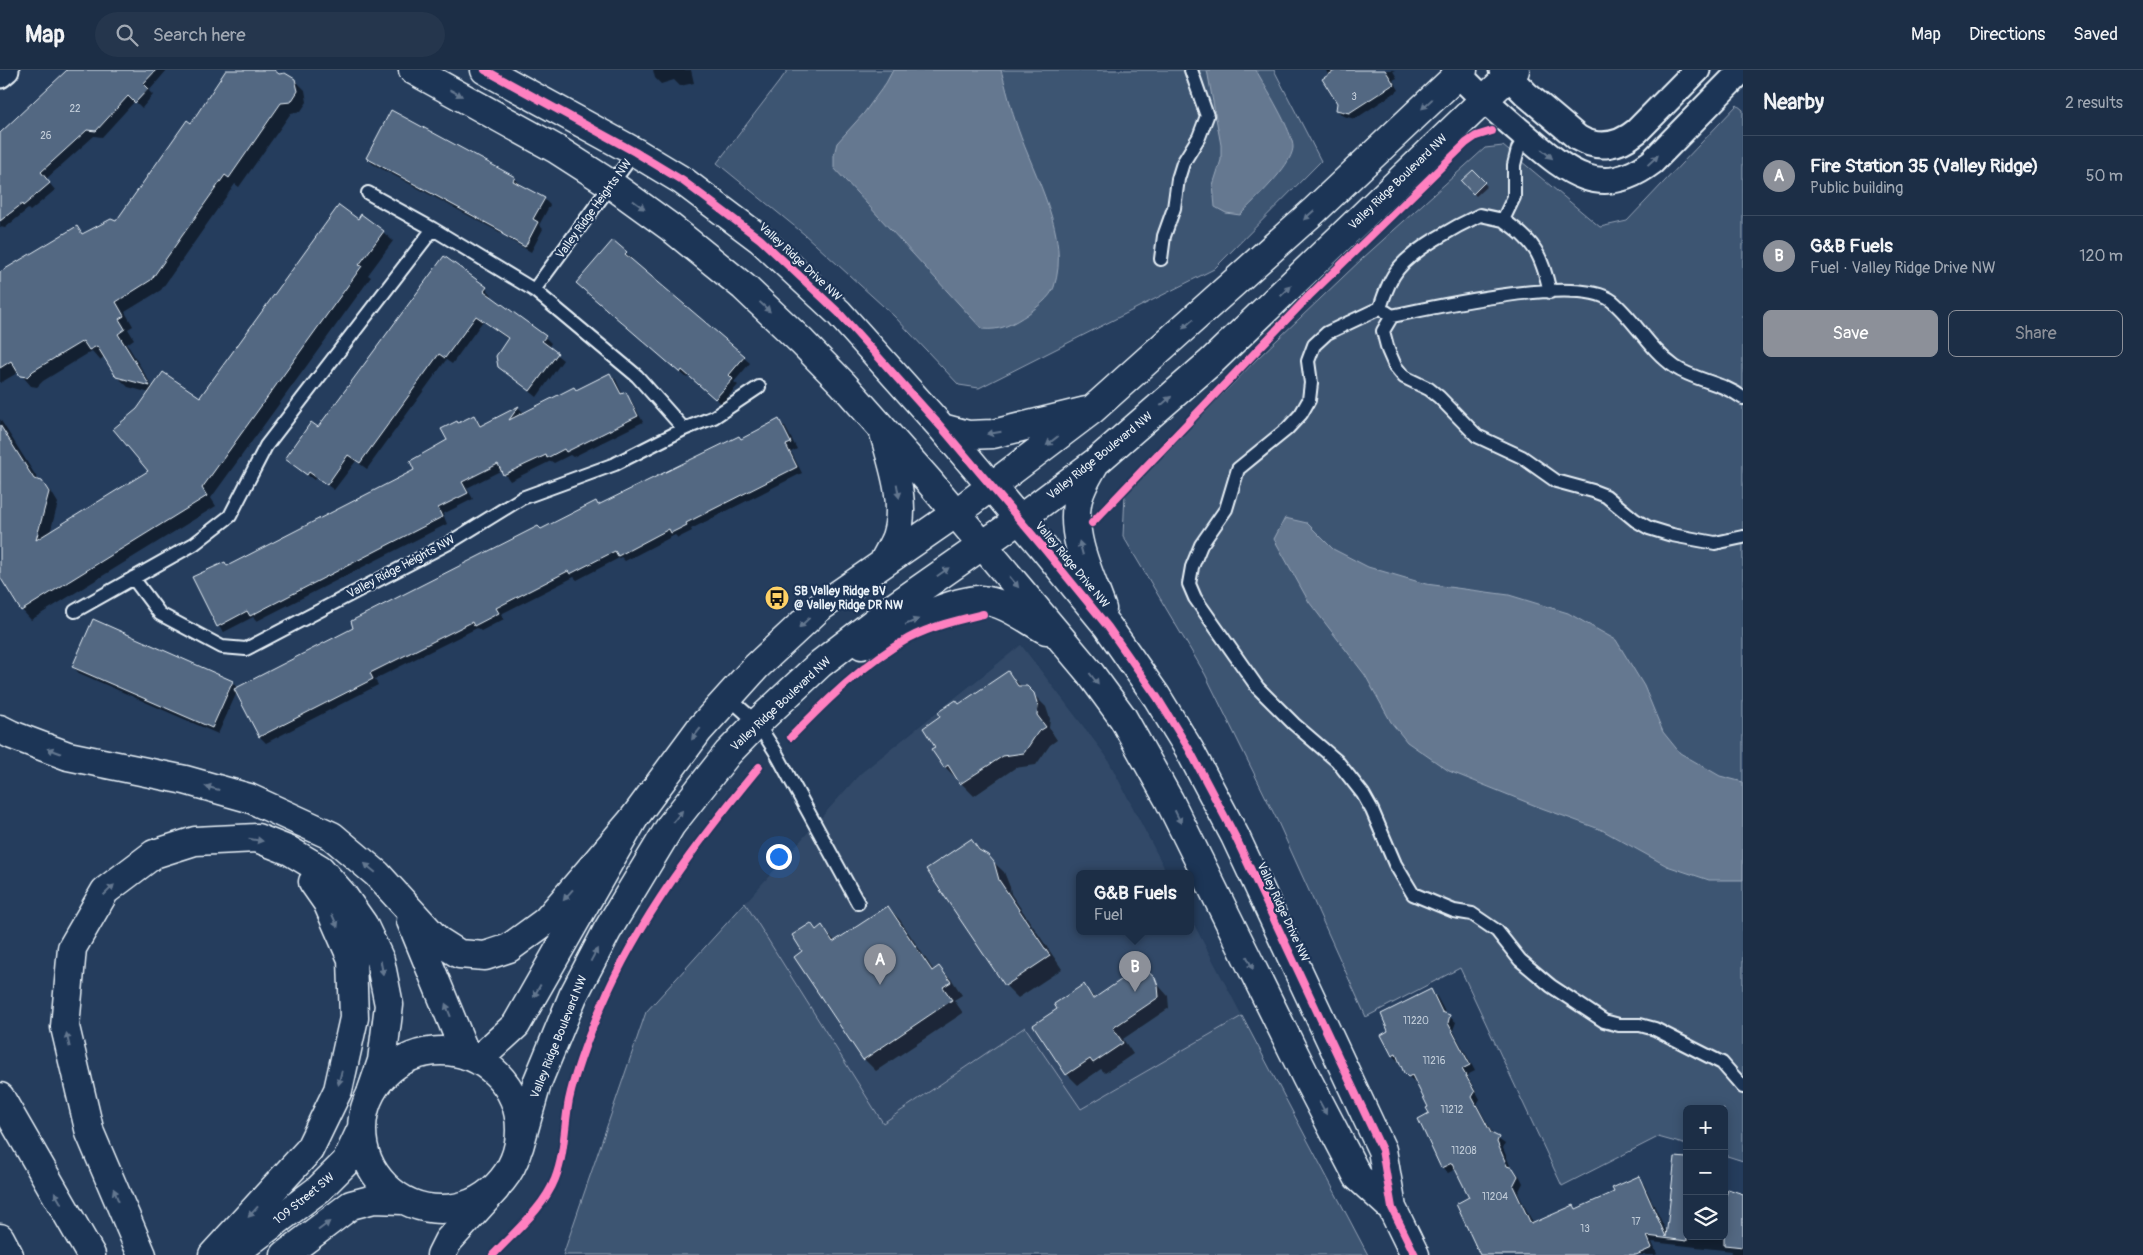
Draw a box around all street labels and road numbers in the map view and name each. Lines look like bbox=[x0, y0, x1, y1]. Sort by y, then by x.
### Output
street label: Valley Ridge Boulevard NW bbox=[1345, 131, 1451, 233]
street label: Valley Ridge Heights NW bbox=[553, 156, 635, 262]
street label: Valley Ridge Drive NW bbox=[755, 220, 845, 304]
street label: Valley Ridge Boulevard NW bbox=[1044, 409, 1156, 503]
street label: Valley Ridge Drive NW bbox=[1031, 519, 1113, 611]
street label: Valley Ridge Heights NW bbox=[345, 532, 457, 602]
street label: Valley Ridge Boulevard NW bbox=[728, 654, 834, 754]
street label: Valley Ridge Drive NW bbox=[1253, 860, 1313, 964]
street label: Valley Ridge Boulevard NW bbox=[527, 973, 591, 1101]
street label: 109 Street SW bbox=[270, 1170, 338, 1228]

